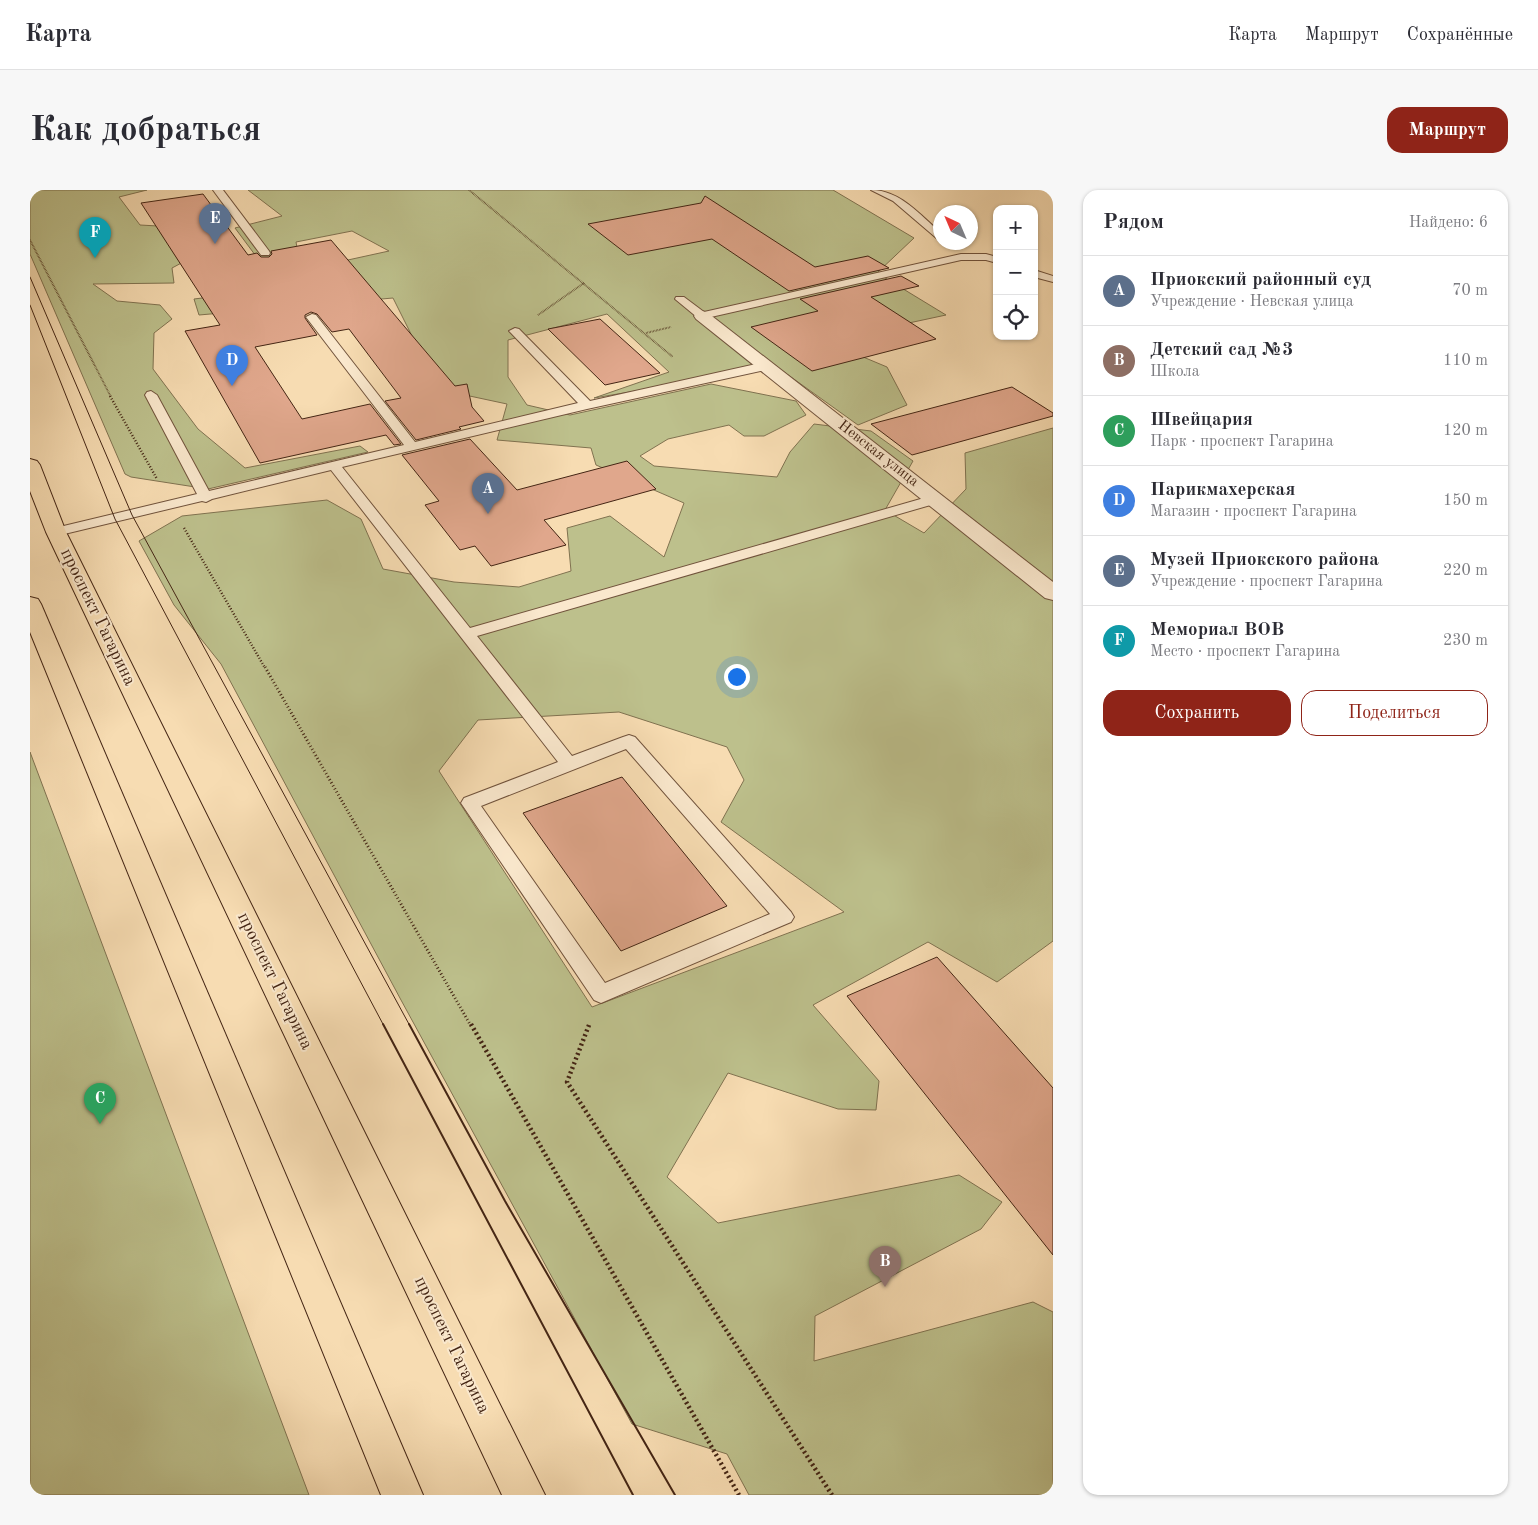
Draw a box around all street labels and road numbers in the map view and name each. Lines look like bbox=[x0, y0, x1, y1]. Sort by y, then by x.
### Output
street label: Невская улица bbox=[835, 418, 922, 490]
street label: проспект Гагарина bbox=[57, 546, 139, 689]
street label: проспект Гагарина bbox=[234, 910, 316, 1053]
street label: проспект Гагарина bbox=[411, 1274, 493, 1417]

